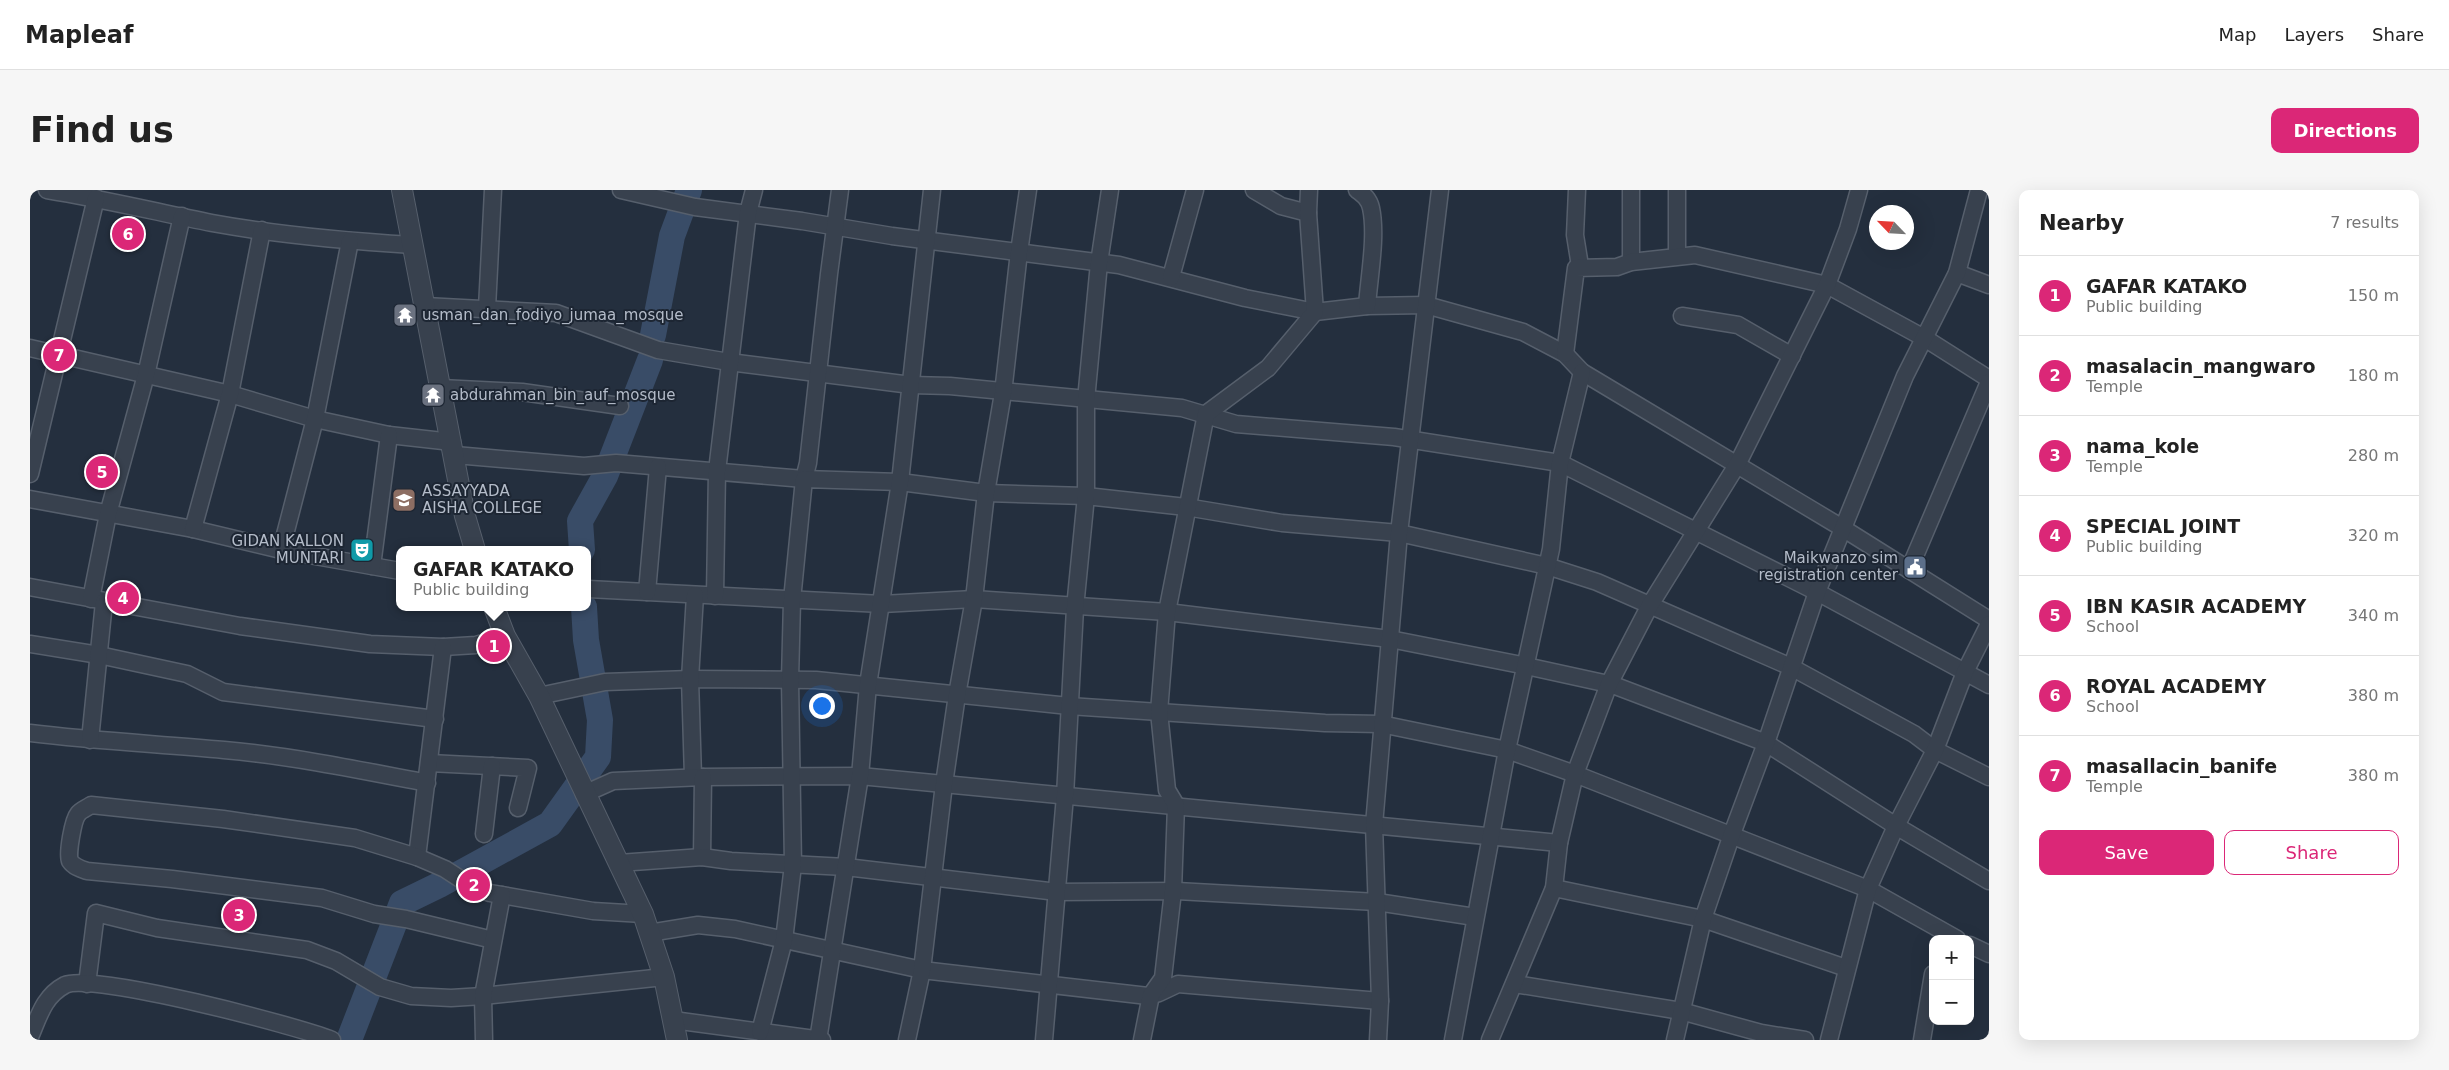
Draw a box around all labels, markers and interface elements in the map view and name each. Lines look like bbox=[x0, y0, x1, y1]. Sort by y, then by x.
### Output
text: Mapleaf bbox=[25, 21, 133, 49]
text: Map bbox=[2218, 24, 2256, 45]
text: Layers bbox=[2284, 24, 2344, 45]
text: Share bbox=[2372, 24, 2424, 45]
button: Directions bbox=[2271, 108, 2419, 153]
text: Find us bbox=[30, 110, 174, 150]
north arrow bbox=[1869, 205, 1914, 250]
text: Nearby bbox=[2039, 211, 2124, 235]
text: 7 results bbox=[2330, 213, 2399, 232]
pin: 6 bbox=[112, 215, 144, 253]
text: GAFAR KATAKO bbox=[2086, 275, 2247, 297]
text: 1 bbox=[2049, 286, 2061, 305]
text: 150 m bbox=[2348, 286, 2399, 305]
text: Public building bbox=[2086, 297, 2203, 316]
temple icon: usman_dan_fodiyo_jumaa_mosque bbox=[392, 302, 418, 328]
place label: usman_dan_fodiyo_jumaa_mosque bbox=[422, 306, 684, 325]
pin: 7 bbox=[43, 336, 75, 374]
text: masalacin_mangwaro bbox=[2086, 355, 2315, 377]
text: 2 bbox=[2049, 366, 2061, 385]
text: 180 m bbox=[2348, 366, 2399, 385]
text: Temple bbox=[2086, 377, 2143, 396]
temple icon: abdurahman_bin_auf_mosque bbox=[420, 382, 446, 408]
place label: abdurahman_bin_auf_mosque bbox=[450, 386, 675, 405]
text: nama_kole bbox=[2086, 435, 2199, 457]
text: 3 bbox=[2049, 446, 2061, 465]
text: 280 m bbox=[2348, 446, 2399, 465]
pin: 5 bbox=[86, 453, 118, 491]
text: Temple bbox=[2086, 457, 2143, 476]
place label: ASSAYYADA AISHA COLLEGE bbox=[422, 482, 542, 517]
school or university icon: ASSAYYADA AISHA COLLEGE bbox=[391, 487, 417, 513]
text: SPECIAL JOINT bbox=[2086, 515, 2240, 537]
text: 4 bbox=[2049, 526, 2061, 545]
text: 320 m bbox=[2348, 526, 2399, 545]
place label: GIDAN KALLON MUNTARI bbox=[231, 532, 344, 567]
theatre icon: GIDAN KALLON MUNTARI bbox=[349, 537, 375, 563]
text: Public building bbox=[2086, 537, 2203, 556]
popup bbox=[396, 546, 591, 611]
place label: Maikwanzo sim registration center bbox=[1758, 549, 1899, 584]
public building icon: Maikwanzo sim registration center bbox=[1902, 554, 1928, 580]
text: GAFAR KATAKO bbox=[413, 558, 574, 580]
pin: 4 bbox=[107, 579, 139, 617]
text: Public building bbox=[413, 580, 529, 599]
text: IBN KASIR ACADEMY bbox=[2086, 595, 2306, 617]
text: 5 bbox=[2049, 606, 2061, 625]
text: 340 m bbox=[2348, 606, 2399, 625]
text: School bbox=[2086, 617, 2139, 636]
pin: 1 bbox=[478, 627, 510, 665]
text: ROYAL ACADEMY bbox=[2086, 675, 2266, 697]
text: 6 bbox=[2049, 686, 2061, 705]
text: 380 m bbox=[2348, 686, 2399, 705]
your location bbox=[809, 693, 835, 719]
text: School bbox=[2086, 697, 2139, 716]
text: masallacin_banife bbox=[2086, 755, 2277, 777]
text: 7 bbox=[2049, 766, 2061, 785]
text: 380 m bbox=[2348, 766, 2399, 785]
text: Temple bbox=[2086, 777, 2143, 796]
button: Save bbox=[2039, 830, 2214, 875]
button: Share bbox=[2224, 830, 2399, 875]
pin: 2 bbox=[458, 866, 490, 904]
pin: 3 bbox=[223, 896, 255, 934]
map controls bbox=[1929, 935, 1974, 1025]
button: + bbox=[1929, 935, 1974, 980]
button: − bbox=[1929, 980, 1974, 1025]

